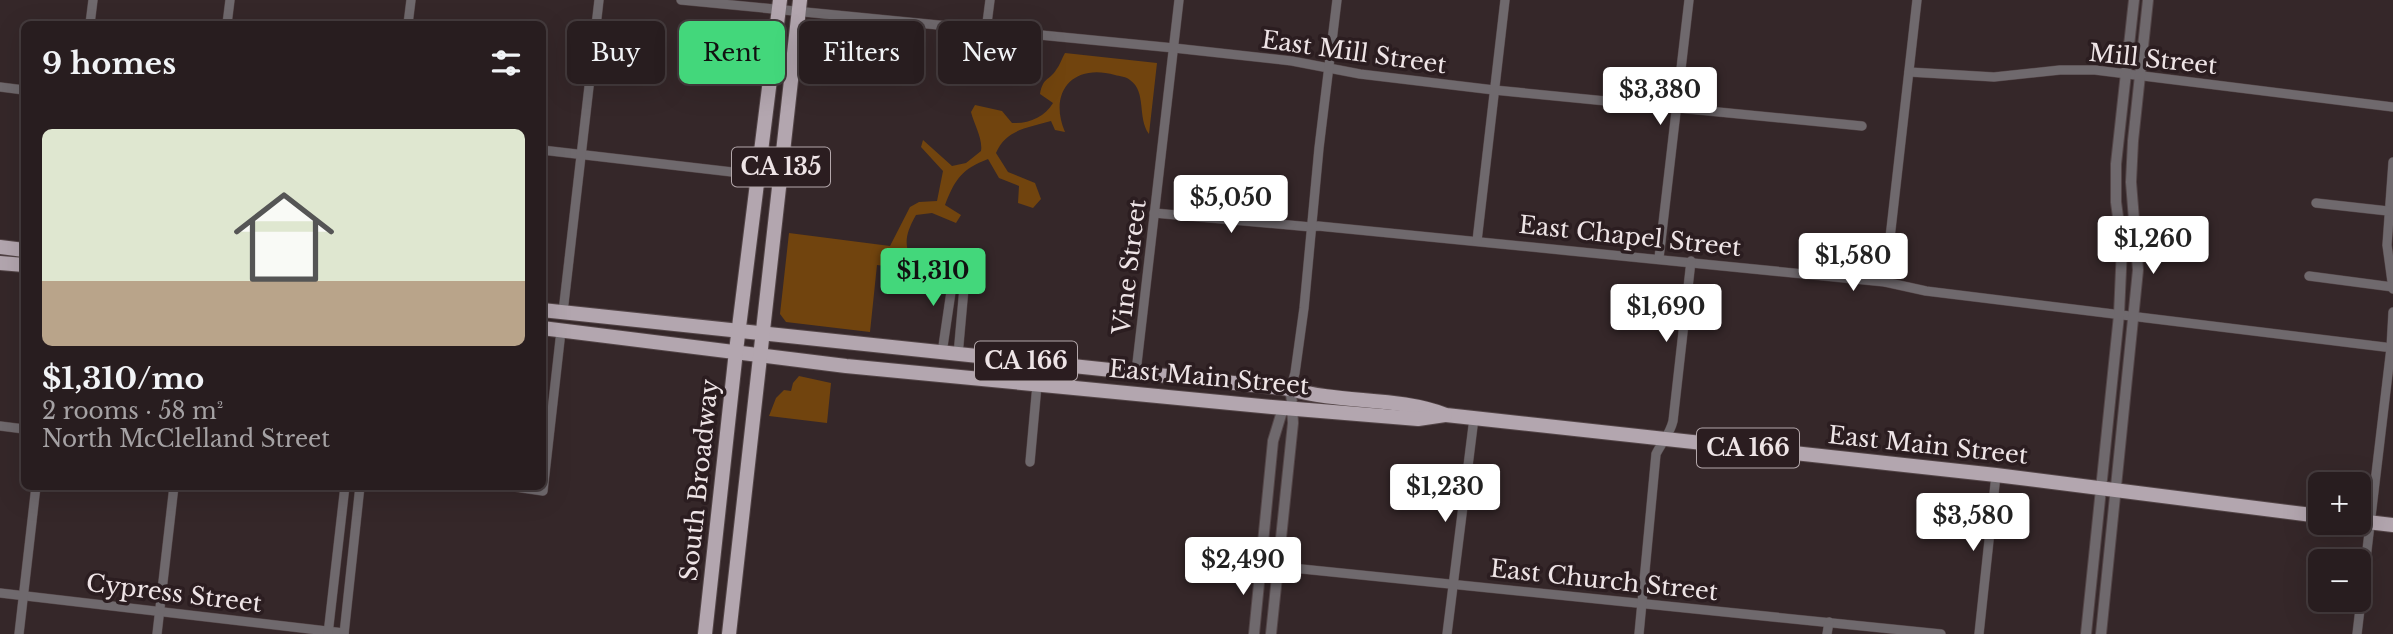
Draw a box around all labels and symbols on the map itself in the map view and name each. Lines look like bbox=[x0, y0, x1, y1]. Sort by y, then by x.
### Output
street label: East Mill Street bbox=[1260, 25, 1448, 79]
street label: Mill Street bbox=[2087, 38, 2219, 80]
pin: $3,380 bbox=[1603, 68, 1717, 127]
road number: CA 135 bbox=[732, 148, 830, 186]
pin: $5,050 bbox=[1174, 176, 1288, 235]
street label: Vine Street bbox=[1106, 198, 1152, 337]
street label: East Chapel Street bbox=[1517, 210, 1743, 262]
pin: $1,260 bbox=[2096, 216, 2210, 276]
pin: $1,580 bbox=[1796, 233, 1910, 293]
pin: $1,310 bbox=[876, 248, 990, 308]
pin: $1,690 bbox=[1609, 284, 1723, 344]
road number: CA 166 bbox=[975, 342, 1077, 380]
street label: East Main Street bbox=[1108, 354, 1310, 400]
street label: South Broadway bbox=[674, 377, 724, 582]
street label: East Main Street bbox=[1827, 420, 2029, 470]
road number: CA 166 bbox=[1697, 428, 1799, 468]
pin: $1,230 bbox=[1388, 464, 1502, 524]
pin: $3,580 bbox=[1916, 494, 2030, 553]
pin: $2,490 bbox=[1186, 538, 1300, 597]
street label: East Church Street bbox=[1489, 554, 1719, 606]
street label: Cypress Street bbox=[85, 568, 263, 618]

